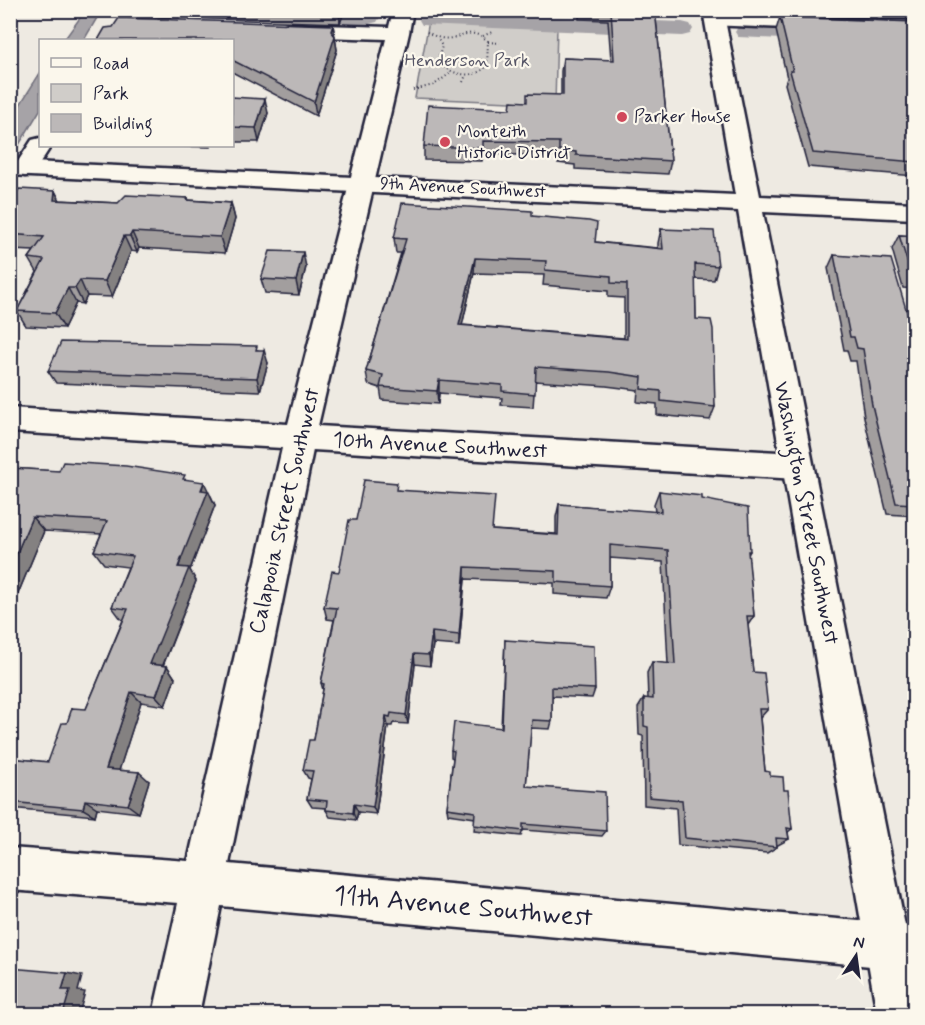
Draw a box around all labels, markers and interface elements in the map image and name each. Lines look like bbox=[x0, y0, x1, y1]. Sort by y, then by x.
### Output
legend bbox=[39, 39, 234, 147]
park label: Henderson Park bbox=[404, 49, 530, 73]
text: Road bbox=[93, 52, 129, 76]
text: Park bbox=[93, 82, 129, 106]
place label: Parker House bbox=[634, 105, 731, 129]
marker: Parker House bbox=[615, 110, 629, 124]
text: Building bbox=[93, 112, 153, 138]
place label: Monteith Historic District bbox=[457, 120, 572, 165]
marker: Monteith Historic District bbox=[438, 135, 452, 149]
street label: 9th Avenue Southwest bbox=[379, 172, 547, 204]
street label: Washington Street Southwest bbox=[764, 379, 845, 647]
street label: Calapooia Street Southwest bbox=[243, 385, 327, 637]
street label: 10th Avenue Southwest bbox=[332, 426, 548, 466]
street label: 11th Avenue Southwest bbox=[332, 878, 594, 936]
north arrow bbox=[826, 926, 886, 986]
text: N bbox=[851, 931, 867, 954]

